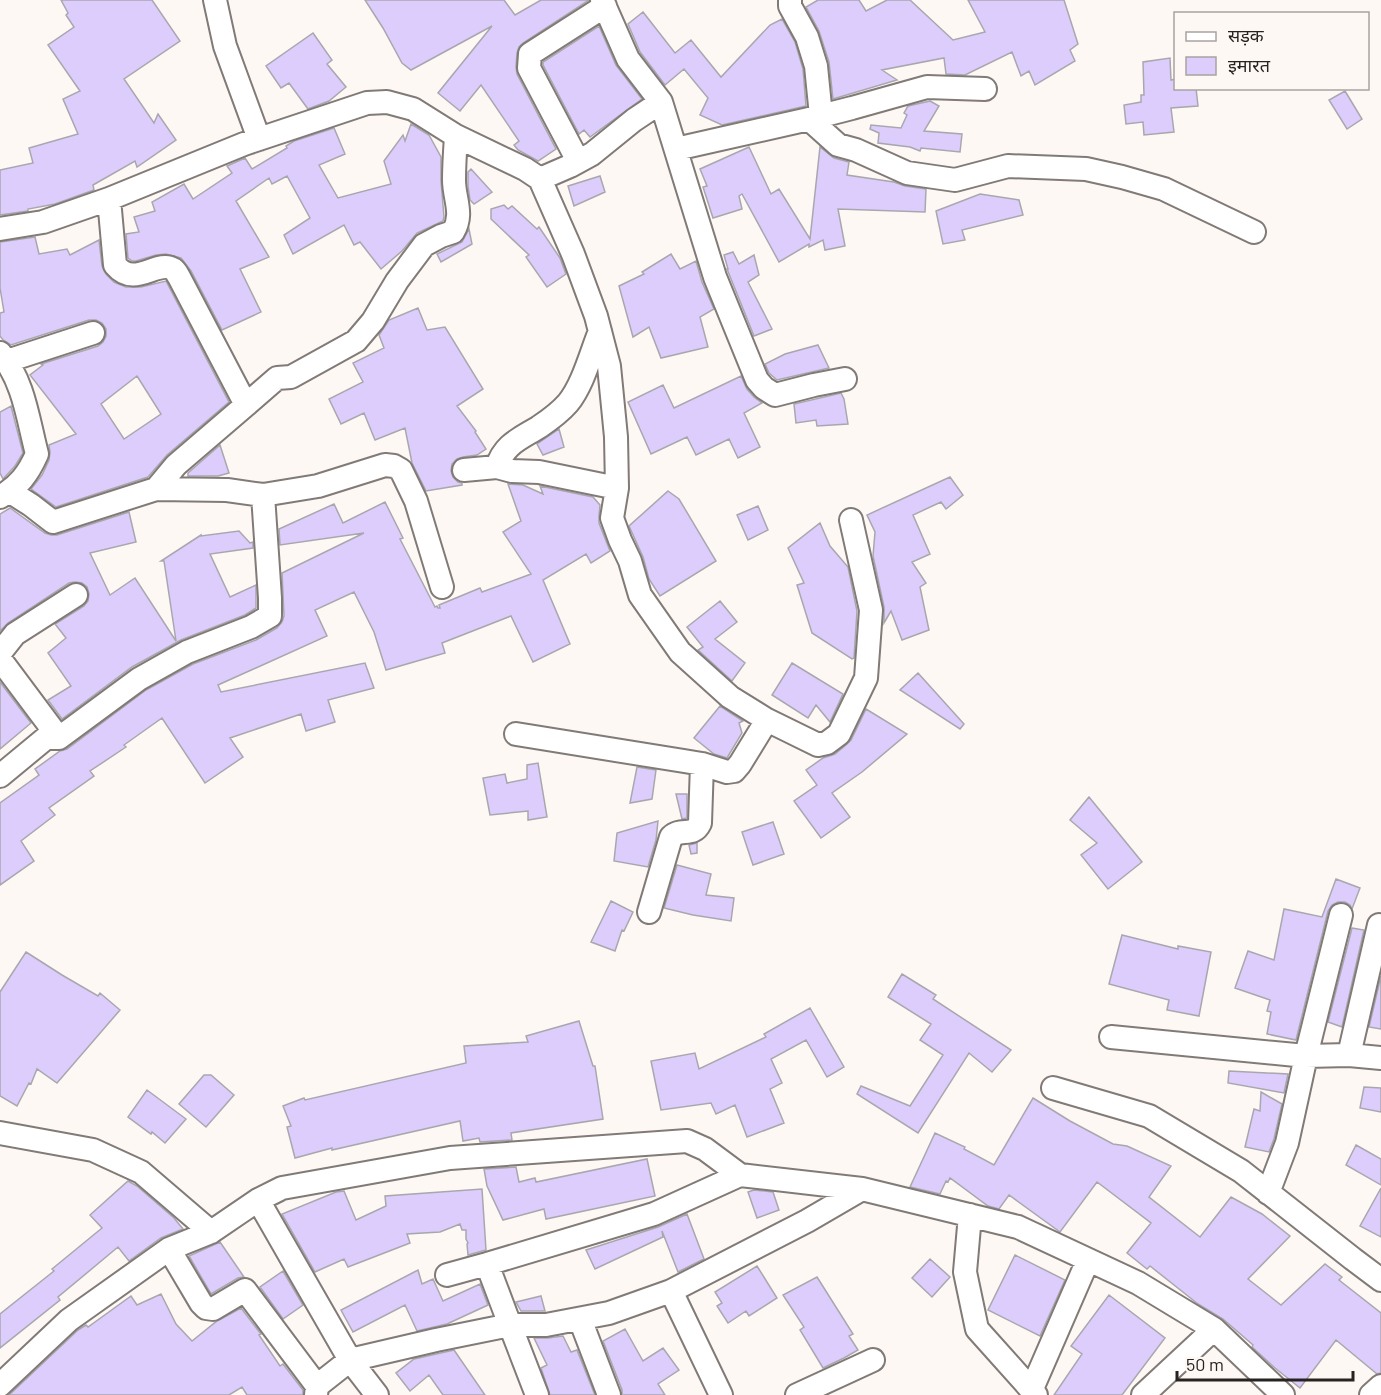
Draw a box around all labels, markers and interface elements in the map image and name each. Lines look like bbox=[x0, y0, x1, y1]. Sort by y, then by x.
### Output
legend bbox=[1174, 12, 1369, 90]
text: सड़क bbox=[1228, 24, 1265, 46]
text: इमारत bbox=[1228, 54, 1271, 76]
scale bar bbox=[1177, 1344, 1352, 1382]
text: 50 m bbox=[1186, 1353, 1224, 1375]

